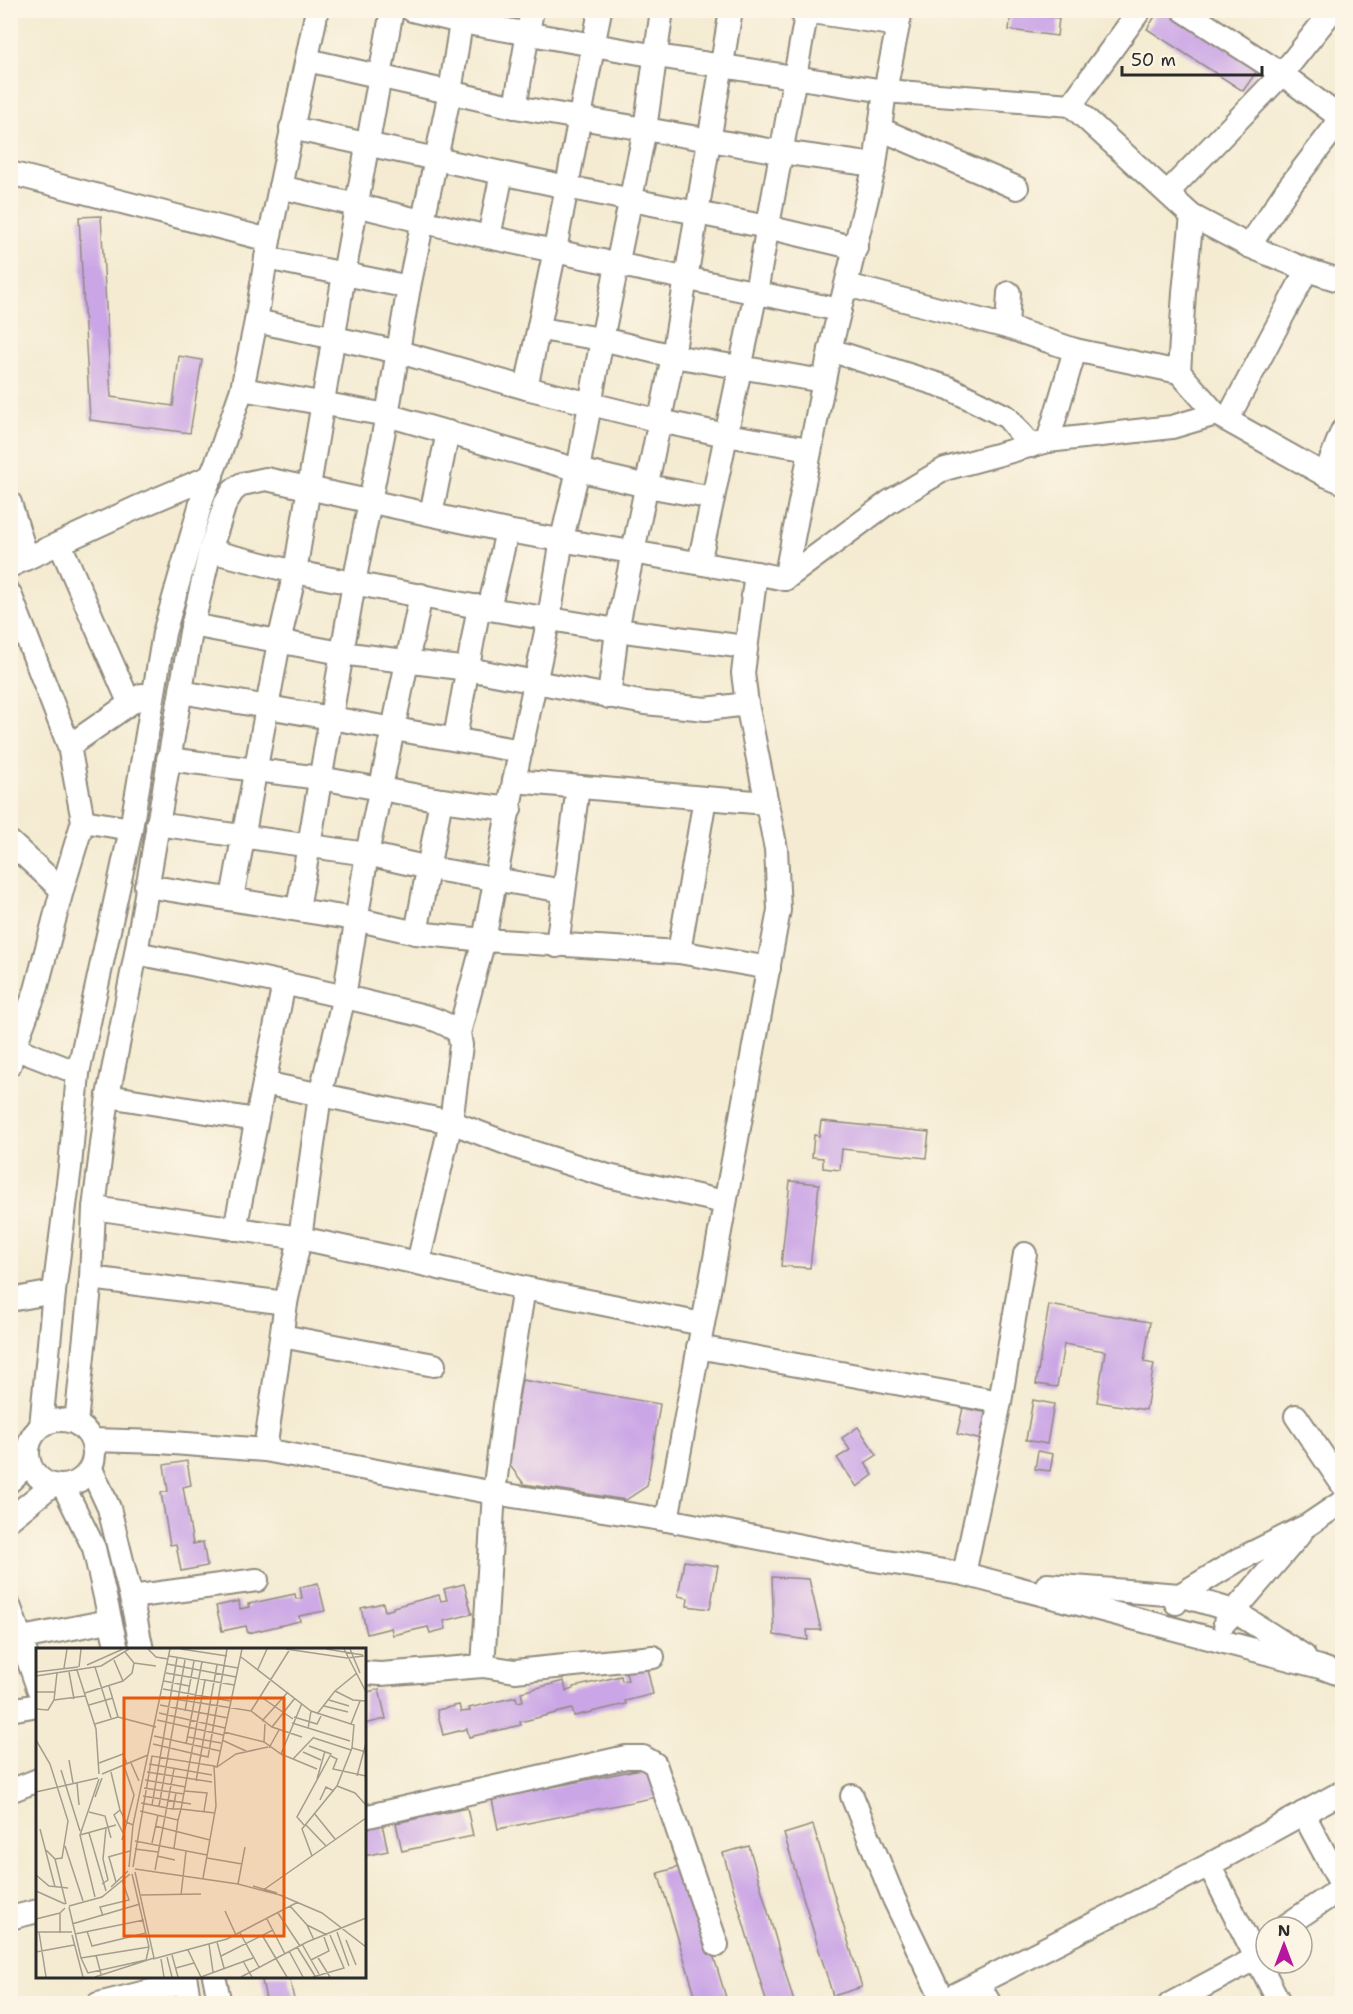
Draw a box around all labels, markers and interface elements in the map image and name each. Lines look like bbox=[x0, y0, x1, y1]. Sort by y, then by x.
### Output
scale bar bbox=[1122, 39, 1262, 77]
text: 50 m bbox=[1131, 48, 1176, 72]
inset map bbox=[36, 1648, 366, 1978]
north arrow bbox=[1254, 1915, 1314, 1975]
text: N bbox=[1278, 1920, 1290, 1941]

